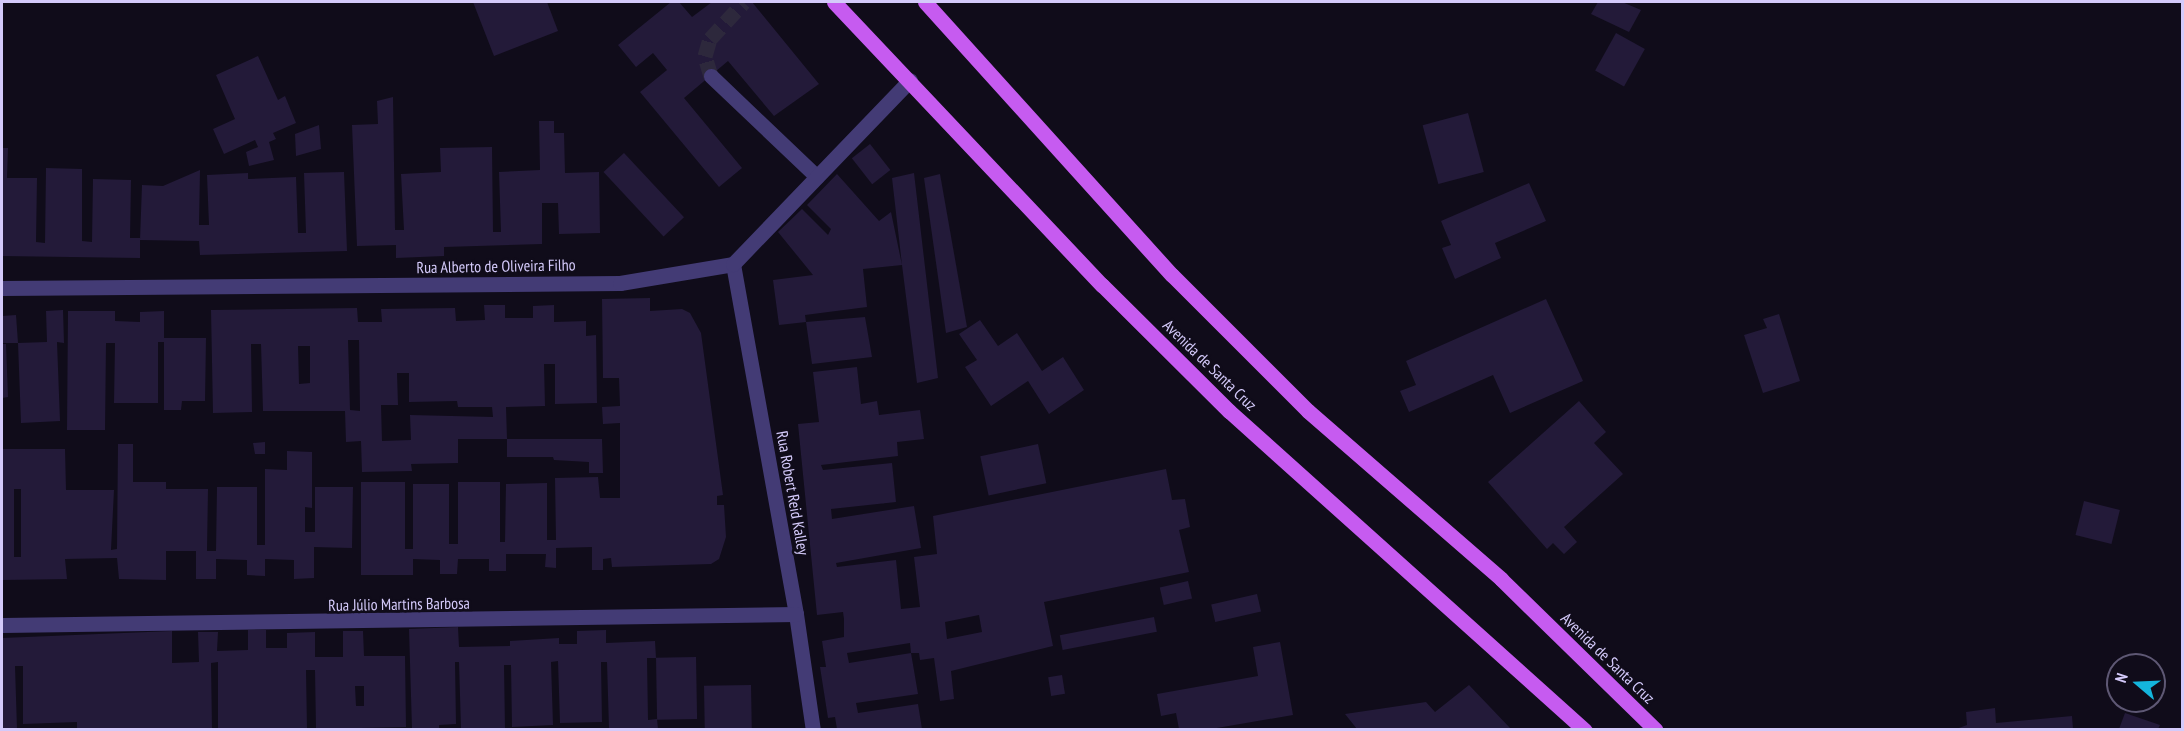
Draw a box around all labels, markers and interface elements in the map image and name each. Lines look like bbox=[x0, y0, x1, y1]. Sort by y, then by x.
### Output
street label: Rua Alberto de Oliveira Filho bbox=[416, 255, 576, 277]
street label: Avenida de Santa Cruz bbox=[1159, 315, 1261, 415]
street label: Rua Robert Reid Kalley bbox=[773, 429, 813, 557]
street label: Rua Júlio Martins Barbosa bbox=[328, 593, 470, 615]
street label: Avenida de Santa Cruz bbox=[1557, 608, 1659, 708]
north arrow bbox=[2106, 653, 2166, 713]
text: N bbox=[2110, 670, 2132, 685]

